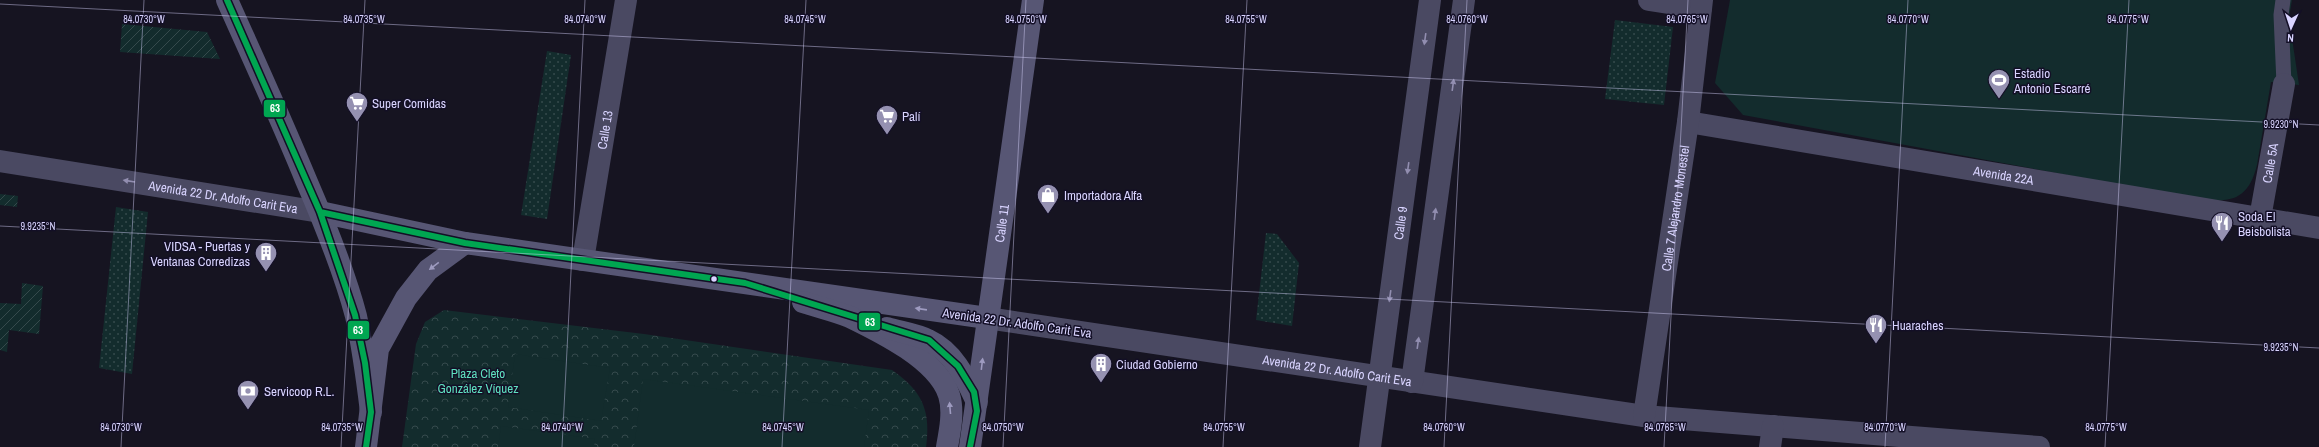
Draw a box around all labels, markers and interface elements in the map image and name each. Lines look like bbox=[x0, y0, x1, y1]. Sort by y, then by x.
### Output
north arrow bbox=[2271, 8, 2311, 48]
text: 84.0730°W bbox=[123, 13, 165, 26]
text: 84.0735°W bbox=[343, 13, 385, 26]
text: 84.0740°W bbox=[564, 13, 606, 26]
text: 84.0745°W bbox=[784, 13, 826, 26]
text: 84.0750°W bbox=[1005, 13, 1047, 26]
text: 84.0755°W bbox=[1225, 13, 1267, 26]
text: 84.0760°W bbox=[1446, 13, 1488, 26]
text: 84.0765°W bbox=[1666, 13, 1708, 26]
text: 84.0770°W bbox=[1887, 13, 1929, 26]
text: 84.0775°W bbox=[2107, 13, 2149, 26]
text: N bbox=[2287, 31, 2294, 45]
one-way arrow bbox=[1422, 33, 1428, 45]
place label: Estadio Antonio Escarré bbox=[2013, 65, 2091, 97]
sports icon: Estadio Antonio Escarré bbox=[1986, 67, 2012, 100]
one-way arrow bbox=[1450, 79, 1456, 91]
supermarket icon: Super Comidas bbox=[344, 90, 370, 123]
place label: Super Comidas bbox=[372, 95, 446, 112]
line badge: 63 bbox=[263, 99, 286, 118]
text: 63 bbox=[270, 101, 280, 115]
supermarket icon: Palí bbox=[874, 103, 900, 136]
place label: Palí bbox=[902, 108, 921, 125]
street label: Calle 13 bbox=[593, 109, 616, 150]
text: 9.9230°N bbox=[2264, 118, 2299, 131]
street label: Calle 5A bbox=[2258, 141, 2282, 184]
street label: Calle 7 Alejandro Monestel bbox=[1657, 144, 1693, 272]
one-way arrow bbox=[1404, 161, 1411, 174]
street label: Avenida 22A bbox=[1971, 161, 2036, 189]
street label: Avenida 22 Dr. Adolfo Carit Eva bbox=[146, 176, 299, 217]
one-way arrow bbox=[123, 178, 135, 184]
shop icon: Importadora Alfa bbox=[1035, 182, 1061, 215]
place label: Importadora Alfa bbox=[1064, 187, 1142, 204]
street label: Calle 11 bbox=[990, 203, 1013, 243]
street label: Calle 9 bbox=[1389, 205, 1411, 241]
one-way arrow bbox=[1432, 208, 1438, 220]
place label: Soda El Beisbolista bbox=[2238, 208, 2291, 240]
restaurant icon: Soda El Beisbolista bbox=[2209, 210, 2235, 243]
text: 9.9235°N bbox=[21, 220, 56, 233]
place label: VIDSA - Puertas y Ventanas Corredizas bbox=[150, 238, 251, 270]
building icon: VIDSA - Puertas y Ventanas Corredizas bbox=[253, 240, 279, 273]
one-way arrow bbox=[428, 262, 439, 271]
unlabelled marker bbox=[709, 274, 719, 284]
one-way arrow bbox=[1387, 290, 1393, 302]
street label: Avenida 22 Dr. Adolfo Carit Eva bbox=[940, 304, 1093, 342]
one-way arrow bbox=[915, 306, 927, 312]
line badge: 63 bbox=[858, 312, 881, 331]
restaurant icon: Huaraches bbox=[1863, 312, 1889, 345]
text: 63 bbox=[865, 315, 875, 329]
place label: Huaraches bbox=[1892, 317, 1944, 334]
line badge: 63 bbox=[347, 320, 370, 340]
text: 63 bbox=[353, 323, 363, 337]
one-way arrow bbox=[1415, 337, 1421, 349]
text: 9.9235°N bbox=[2264, 341, 2299, 354]
building icon: Ciudad Gobierno bbox=[1088, 351, 1114, 384]
street label: Avenida 22 Dr. Adolfo Carit Eva bbox=[1260, 351, 1413, 390]
place label: Ciudad Gobierno bbox=[1116, 356, 1198, 373]
one-way arrow bbox=[979, 358, 985, 370]
park label: Plaza Cleto González Víquez bbox=[437, 365, 519, 397]
bank icon: Servicoop R.L. bbox=[235, 378, 261, 411]
place label: Servicoop R.L. bbox=[264, 383, 335, 400]
one-way arrow bbox=[947, 402, 954, 414]
text: 84.0730°W bbox=[100, 421, 142, 434]
text: 84.0735°W bbox=[321, 421, 363, 434]
text: 84.0740°W bbox=[541, 421, 583, 434]
text: 84.0745°W bbox=[762, 421, 804, 434]
text: 84.0750°W bbox=[982, 421, 1024, 434]
text: 84.0755°W bbox=[1203, 421, 1245, 434]
text: 84.0760°W bbox=[1423, 421, 1465, 434]
text: 84.0765°W bbox=[1644, 421, 1686, 434]
text: 84.0770°W bbox=[1864, 421, 1906, 434]
text: 84.0775°W bbox=[2085, 421, 2127, 434]

